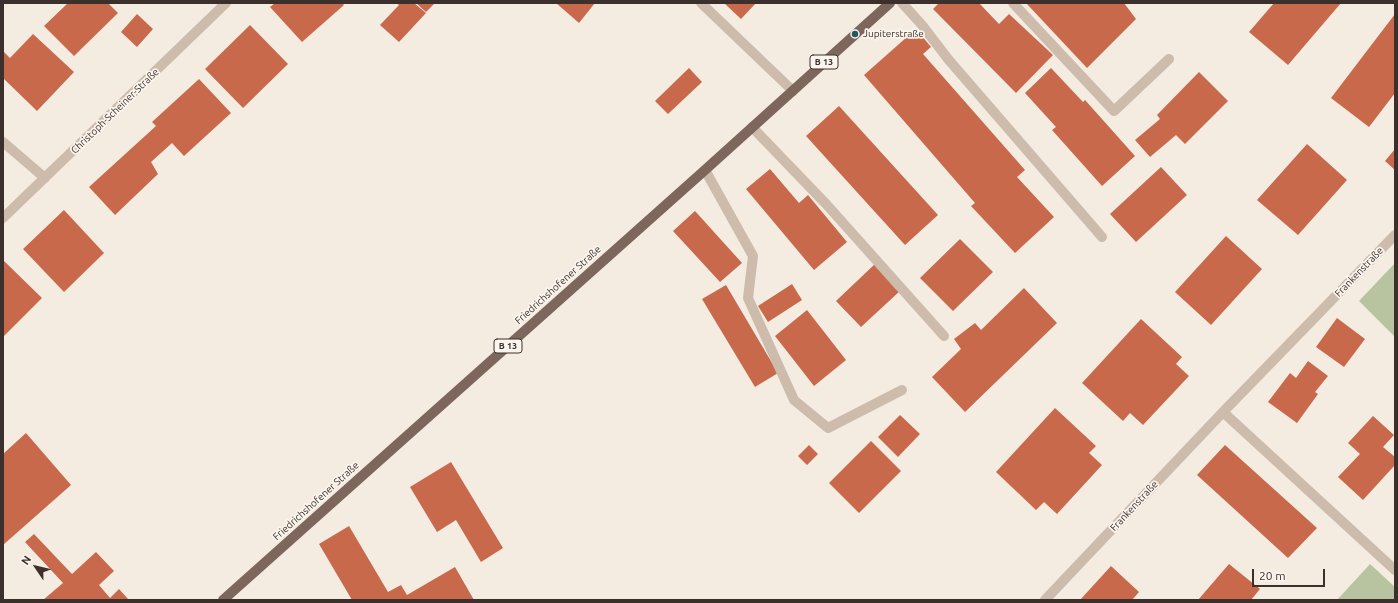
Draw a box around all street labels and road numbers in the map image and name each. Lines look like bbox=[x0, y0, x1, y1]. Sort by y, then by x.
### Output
road number: B 13 bbox=[810, 55, 838, 69]
street label: Christoph-Scheiner-Straße bbox=[69, 66, 161, 156]
street label: Friedrichshofener Straße bbox=[513, 243, 603, 327]
street label: Frankenstraße bbox=[1332, 245, 1386, 299]
road number: B 13 bbox=[494, 339, 522, 353]
street label: Friedrichshofener Straße bbox=[271, 459, 361, 543]
street label: Frankenstraße bbox=[1108, 478, 1160, 534]

